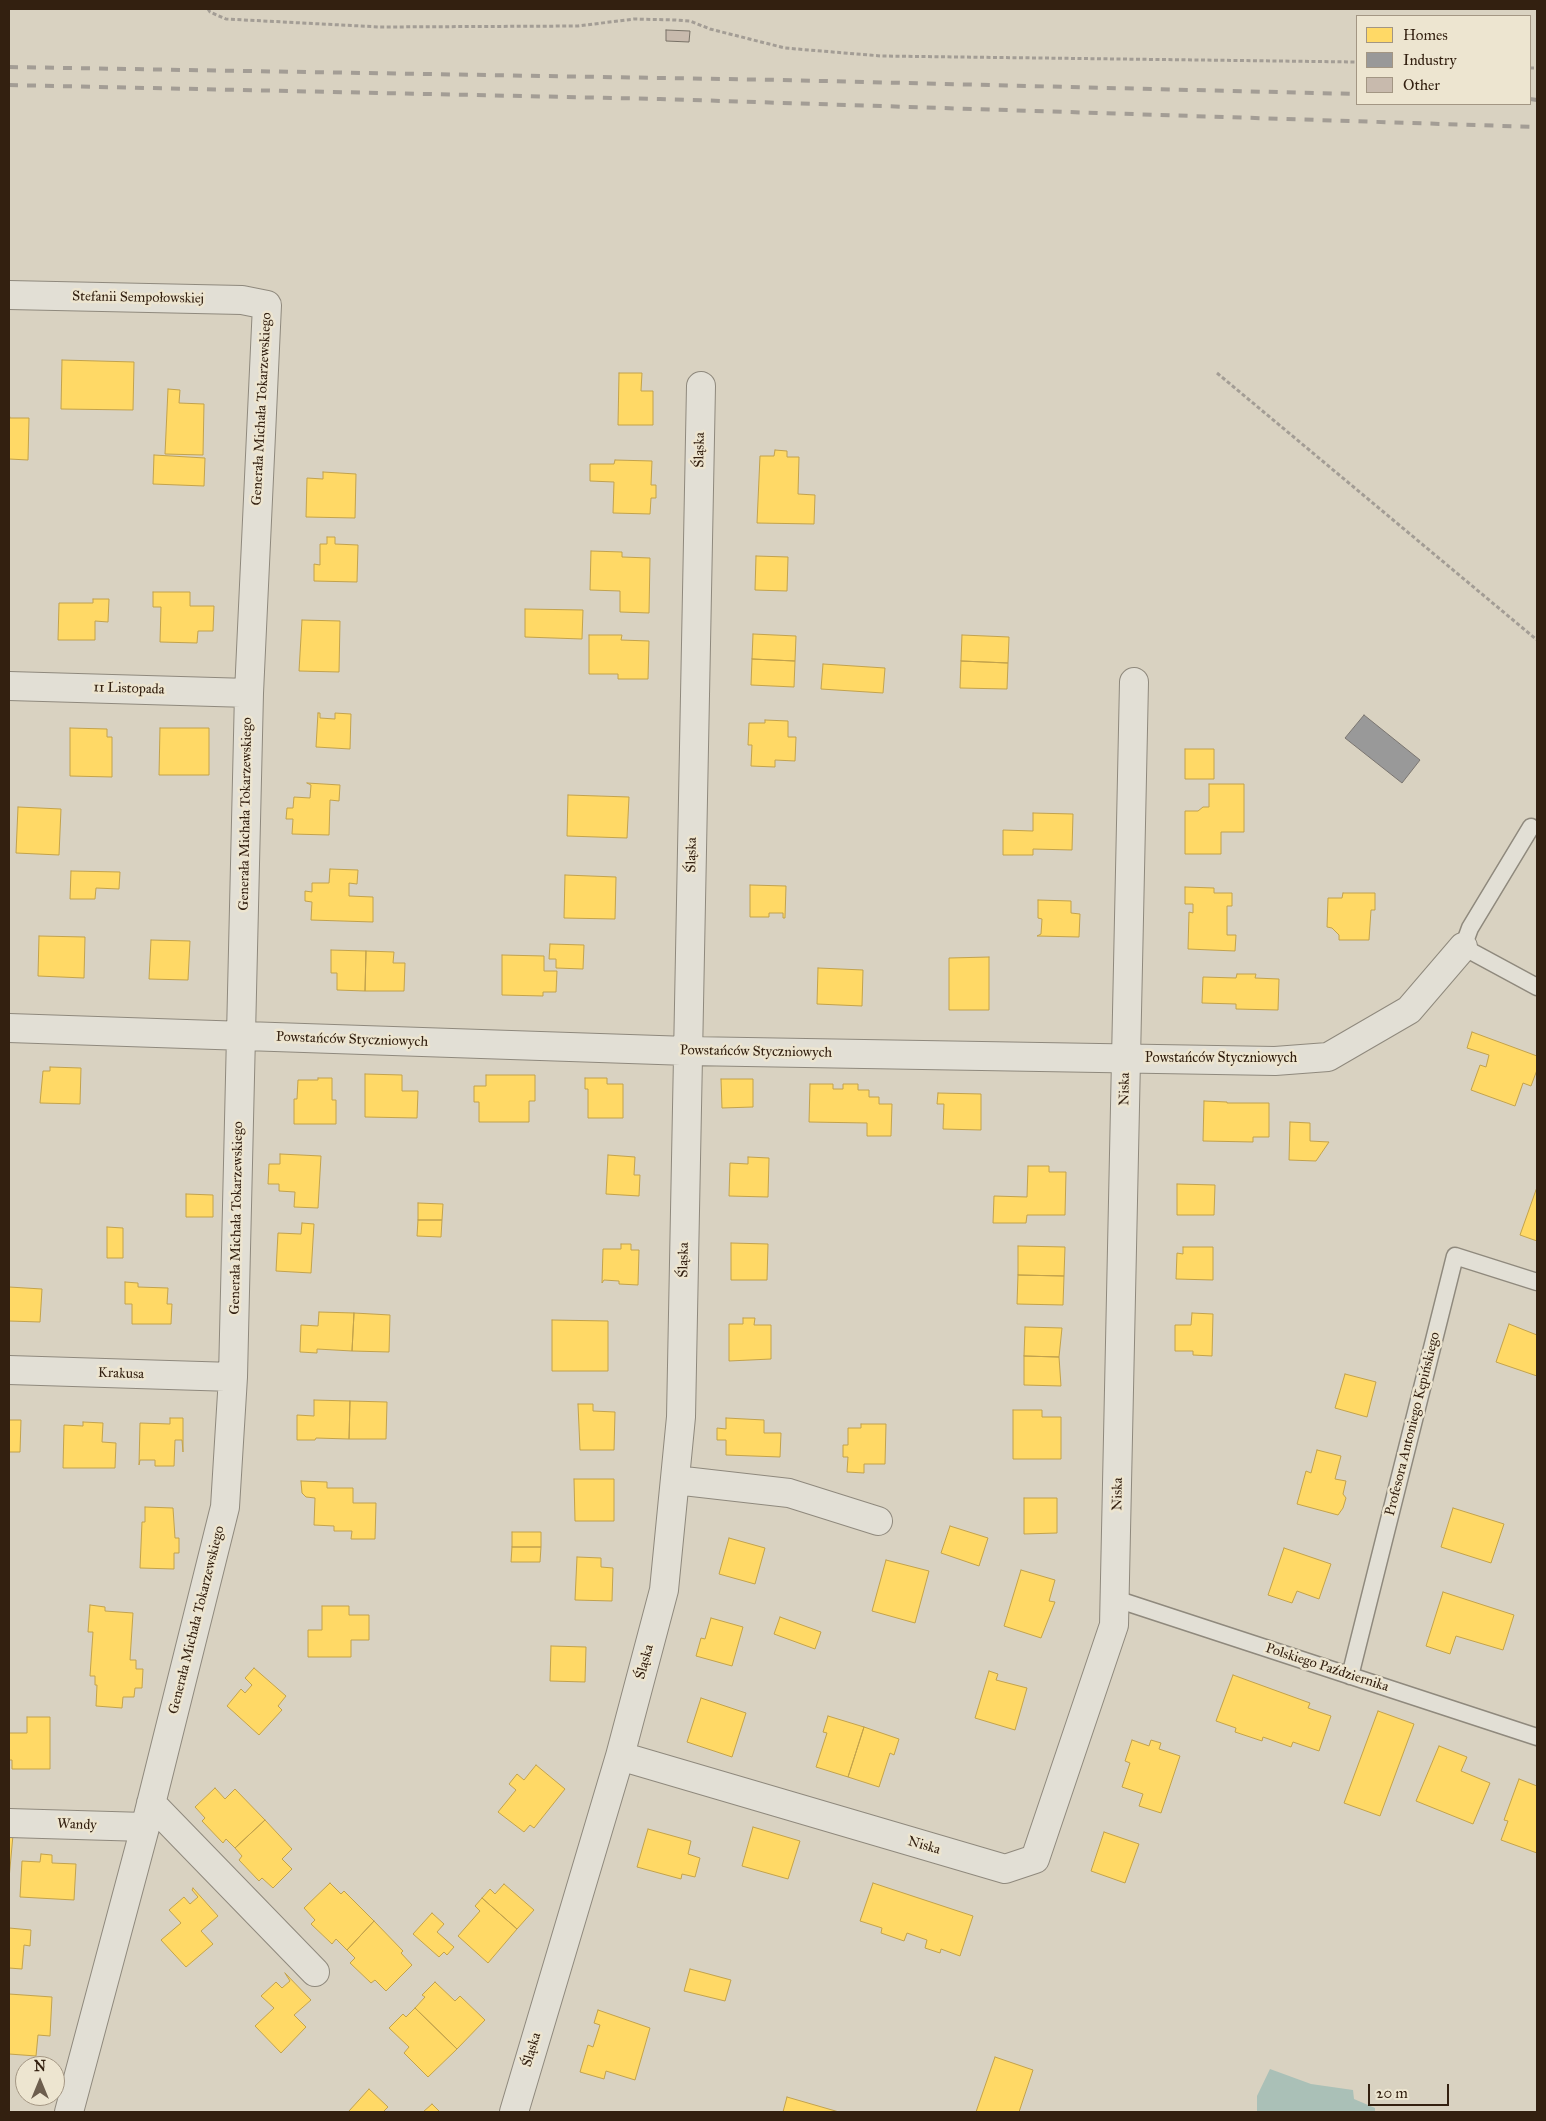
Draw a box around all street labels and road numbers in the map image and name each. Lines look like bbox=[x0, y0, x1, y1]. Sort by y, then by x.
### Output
street label: Stefanii Sempołowskiej bbox=[72, 288, 204, 308]
street label: Generała Michała Tokarzewskiego bbox=[249, 312, 275, 506]
street label: Śląska bbox=[691, 432, 709, 468]
street label: 11 Listopada bbox=[93, 679, 165, 699]
street label: Generała Michała Tokarzewskiego bbox=[236, 717, 256, 911]
street label: Śląska bbox=[683, 837, 701, 873]
street label: Powstańców Styczniowych bbox=[276, 1029, 428, 1051]
street label: Powstańców Styczniowych bbox=[680, 1042, 832, 1062]
street label: Powstańców Styczniowych bbox=[1145, 1051, 1297, 1067]
street label: Niska bbox=[1116, 1072, 1134, 1106]
street label: Generała Michała Tokarzewskiego bbox=[227, 1121, 247, 1315]
street label: Śląska bbox=[675, 1242, 693, 1278]
street label: Profesora Antoniego Kępińskiego bbox=[1382, 1330, 1444, 1518]
street label: Krakusa bbox=[98, 1365, 144, 1383]
street label: Niska bbox=[1109, 1477, 1127, 1511]
street label: Generała Michała Tokarzewskiego bbox=[165, 1524, 229, 1716]
street label: Polskiego Października bbox=[1263, 1640, 1391, 1696]
street label: Śląska bbox=[632, 1643, 658, 1681]
street label: Wandy bbox=[57, 1816, 97, 1834]
street label: Niska bbox=[906, 1833, 942, 1859]
street label: Śląska bbox=[519, 2031, 545, 2069]

